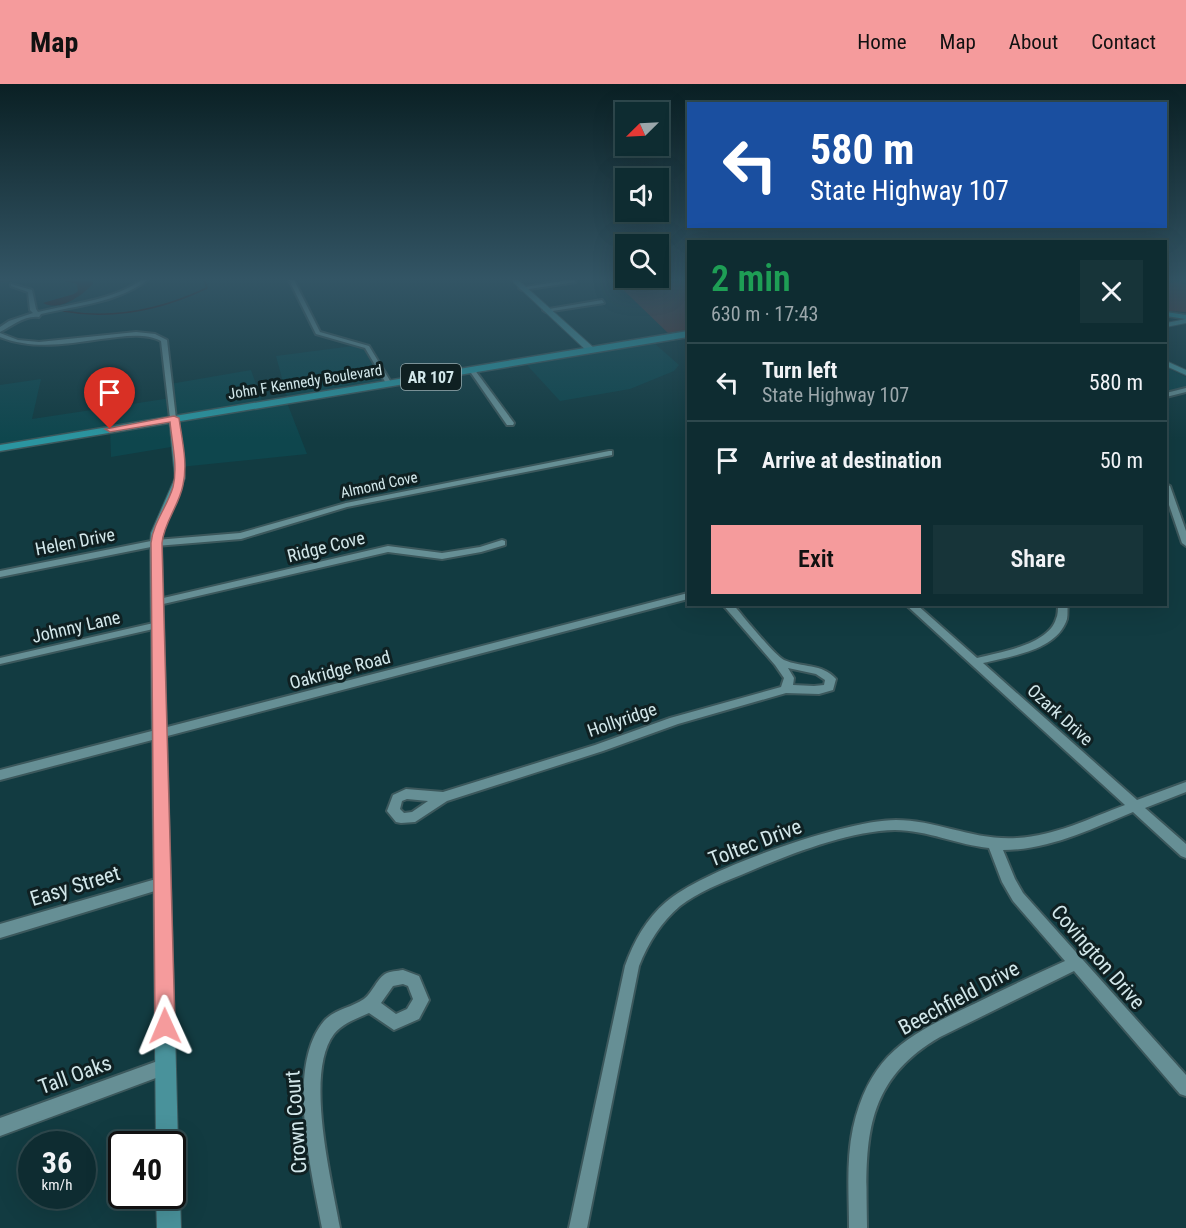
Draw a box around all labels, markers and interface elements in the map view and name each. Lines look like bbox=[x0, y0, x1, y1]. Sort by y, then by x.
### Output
text: Map bbox=[30, 26, 78, 59]
text: Home bbox=[857, 30, 907, 54]
text: Map bbox=[940, 30, 976, 54]
text: About bbox=[1009, 30, 1058, 54]
text: Contact bbox=[1091, 30, 1156, 54]
north arrow bbox=[615, 102, 669, 156]
map controls bbox=[615, 102, 669, 288]
text: 580 m bbox=[810, 125, 915, 174]
icon: left bbox=[711, 126, 789, 204]
button: sound bbox=[615, 168, 669, 222]
text: State Highway 107 bbox=[810, 175, 1009, 207]
button: search bbox=[615, 234, 669, 288]
text: 2 min bbox=[711, 258, 791, 300]
button: close bbox=[1080, 260, 1143, 323]
text: 630 m · 17:43 bbox=[711, 302, 818, 326]
text: Turn left bbox=[762, 358, 837, 383]
street label: John F Kennedy Boulevard bbox=[227, 361, 383, 403]
road number: AR 107 bbox=[401, 364, 461, 390]
icon: left bbox=[711, 366, 744, 399]
pin bbox=[84, 367, 135, 429]
text: 580 m bbox=[1089, 370, 1143, 395]
icon: arrive bbox=[93, 376, 126, 409]
text: State Highway 107 bbox=[762, 383, 909, 407]
icon: arrive bbox=[711, 444, 744, 477]
text: Arrive at destination bbox=[762, 448, 942, 473]
text: 50 m bbox=[1100, 448, 1143, 473]
street label: Almond Cove bbox=[339, 468, 419, 502]
street label: Helen Drive bbox=[33, 523, 117, 560]
button: Exit bbox=[711, 525, 921, 594]
button: Share bbox=[933, 525, 1143, 594]
street label: Ridge Cove bbox=[285, 527, 367, 566]
street label: Johnny Lane bbox=[30, 606, 122, 647]
street label: Oakridge Road bbox=[287, 646, 393, 693]
street label: Ozark Drive bbox=[1023, 680, 1097, 750]
street label: Hollyridge bbox=[584, 698, 659, 741]
street label: Toltec Drive bbox=[705, 814, 805, 872]
street label: Easy Street bbox=[27, 861, 123, 911]
street label: Covington Drive bbox=[1046, 900, 1150, 1014]
street label: Beechfield Drive bbox=[895, 956, 1024, 1040]
position arrow bbox=[133, 994, 197, 1058]
street label: Tall Oaks bbox=[35, 1051, 115, 1099]
street label: Crown Court bbox=[280, 1070, 312, 1174]
speed limit sign: 40 bbox=[108, 1131, 186, 1209]
text: 36 bbox=[42, 1145, 72, 1180]
text: km/h bbox=[42, 1176, 72, 1194]

